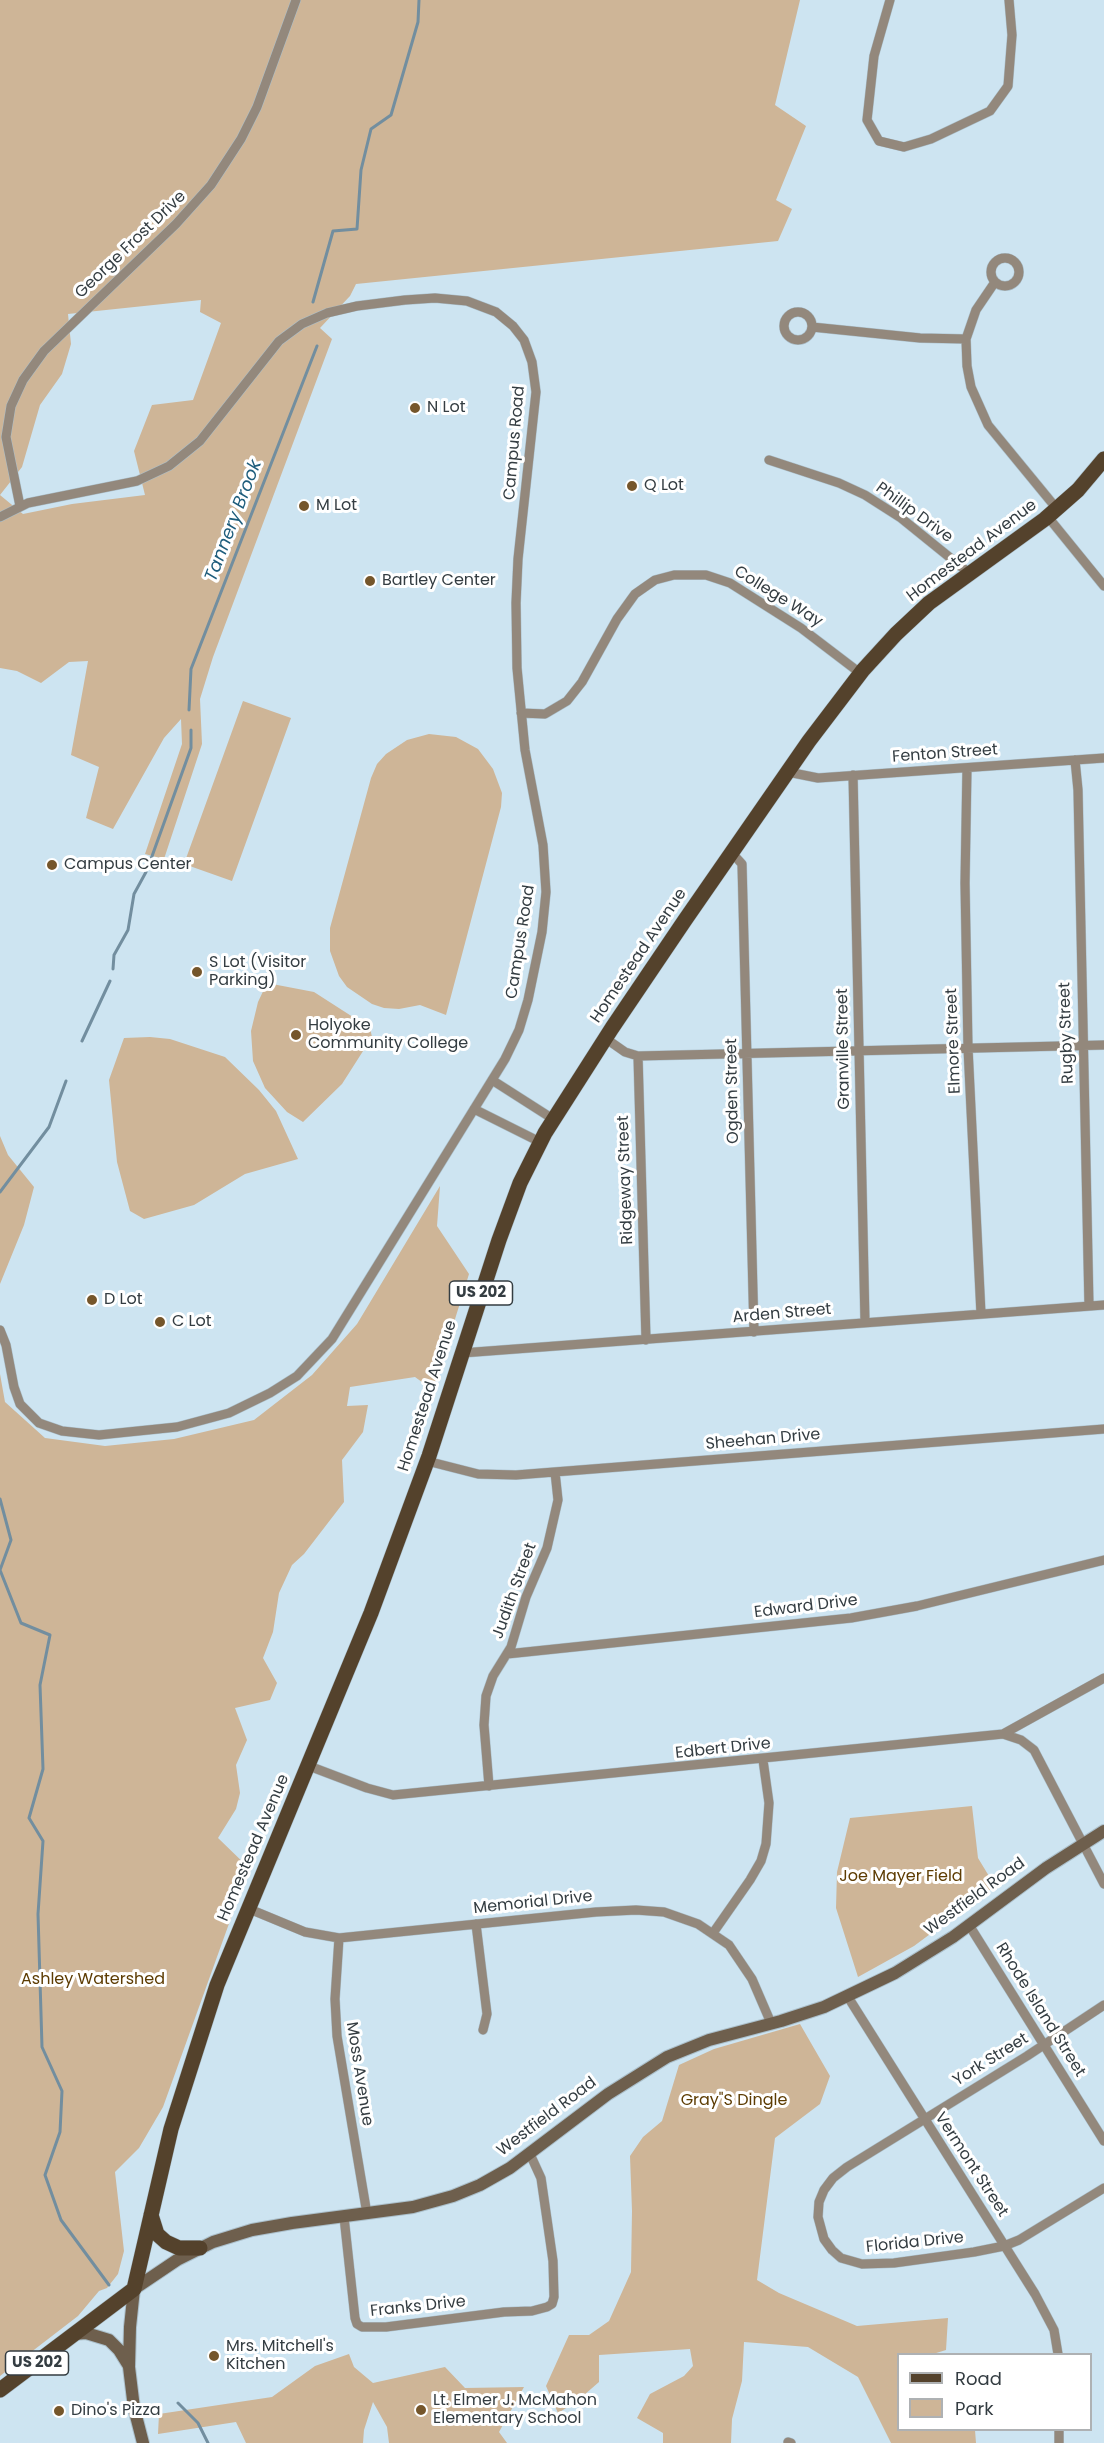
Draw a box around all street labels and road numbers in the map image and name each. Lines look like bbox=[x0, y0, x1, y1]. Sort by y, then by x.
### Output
street label: George Frost Drive bbox=[72, 187, 190, 303]
street label: Campus Road bbox=[500, 385, 530, 501]
street label: Phillip Drive bbox=[872, 479, 956, 547]
street label: Homestead Avenue bbox=[903, 496, 1041, 606]
street label: College Way bbox=[730, 562, 826, 632]
street label: Fenton Street bbox=[892, 741, 998, 767]
street label: Campus Road bbox=[503, 884, 539, 1000]
street label: Homestead Avenue bbox=[587, 885, 691, 1027]
street label: Rugby Street bbox=[1056, 982, 1078, 1084]
street label: Granville Street bbox=[833, 988, 855, 1110]
street label: Elmore Street bbox=[943, 988, 965, 1094]
street label: Ogden Street bbox=[722, 1038, 744, 1144]
street label: Ridgeway Street bbox=[614, 1115, 638, 1245]
road number: US 202 bbox=[450, 1281, 512, 1305]
street label: Arden Street bbox=[732, 1300, 832, 1328]
street label: Homestead Avenue bbox=[394, 1318, 462, 1474]
street label: Sheehan Drive bbox=[705, 1425, 821, 1455]
street label: Judith Street bbox=[489, 1540, 541, 1642]
street label: Edward Drive bbox=[753, 1591, 859, 1623]
street label: Edbert Drive bbox=[674, 1734, 772, 1764]
street label: Homestead Avenue bbox=[214, 1772, 294, 1924]
street label: Westfield Road bbox=[921, 1854, 1029, 1940]
street label: Memorial Drive bbox=[473, 1887, 593, 1919]
street label: Rhode Island Street bbox=[991, 1939, 1089, 2081]
street label: Moss Avenue bbox=[341, 2021, 377, 2127]
street label: York Street bbox=[950, 2029, 1032, 2091]
street label: Westfield Road bbox=[494, 2073, 600, 2161]
street label: Vermont Street bbox=[930, 2109, 1012, 2221]
street label: Florida Drive bbox=[865, 2228, 965, 2258]
street label: Franks Drive bbox=[369, 2292, 467, 2322]
road number: US 202 bbox=[6, 2351, 68, 2375]

